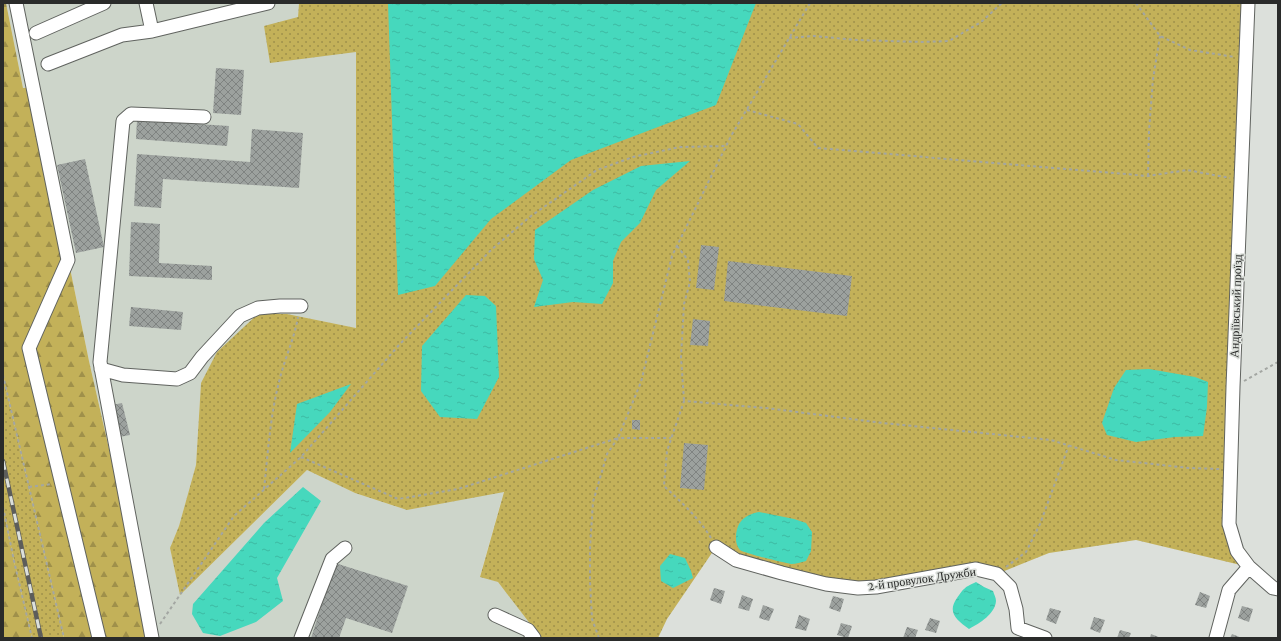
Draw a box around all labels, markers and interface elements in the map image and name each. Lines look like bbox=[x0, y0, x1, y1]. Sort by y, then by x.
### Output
street label: Андріївський проїзд bbox=[1227, 254, 1245, 358]
street label: 2-й провулок Дружби bbox=[867, 564, 977, 593]

